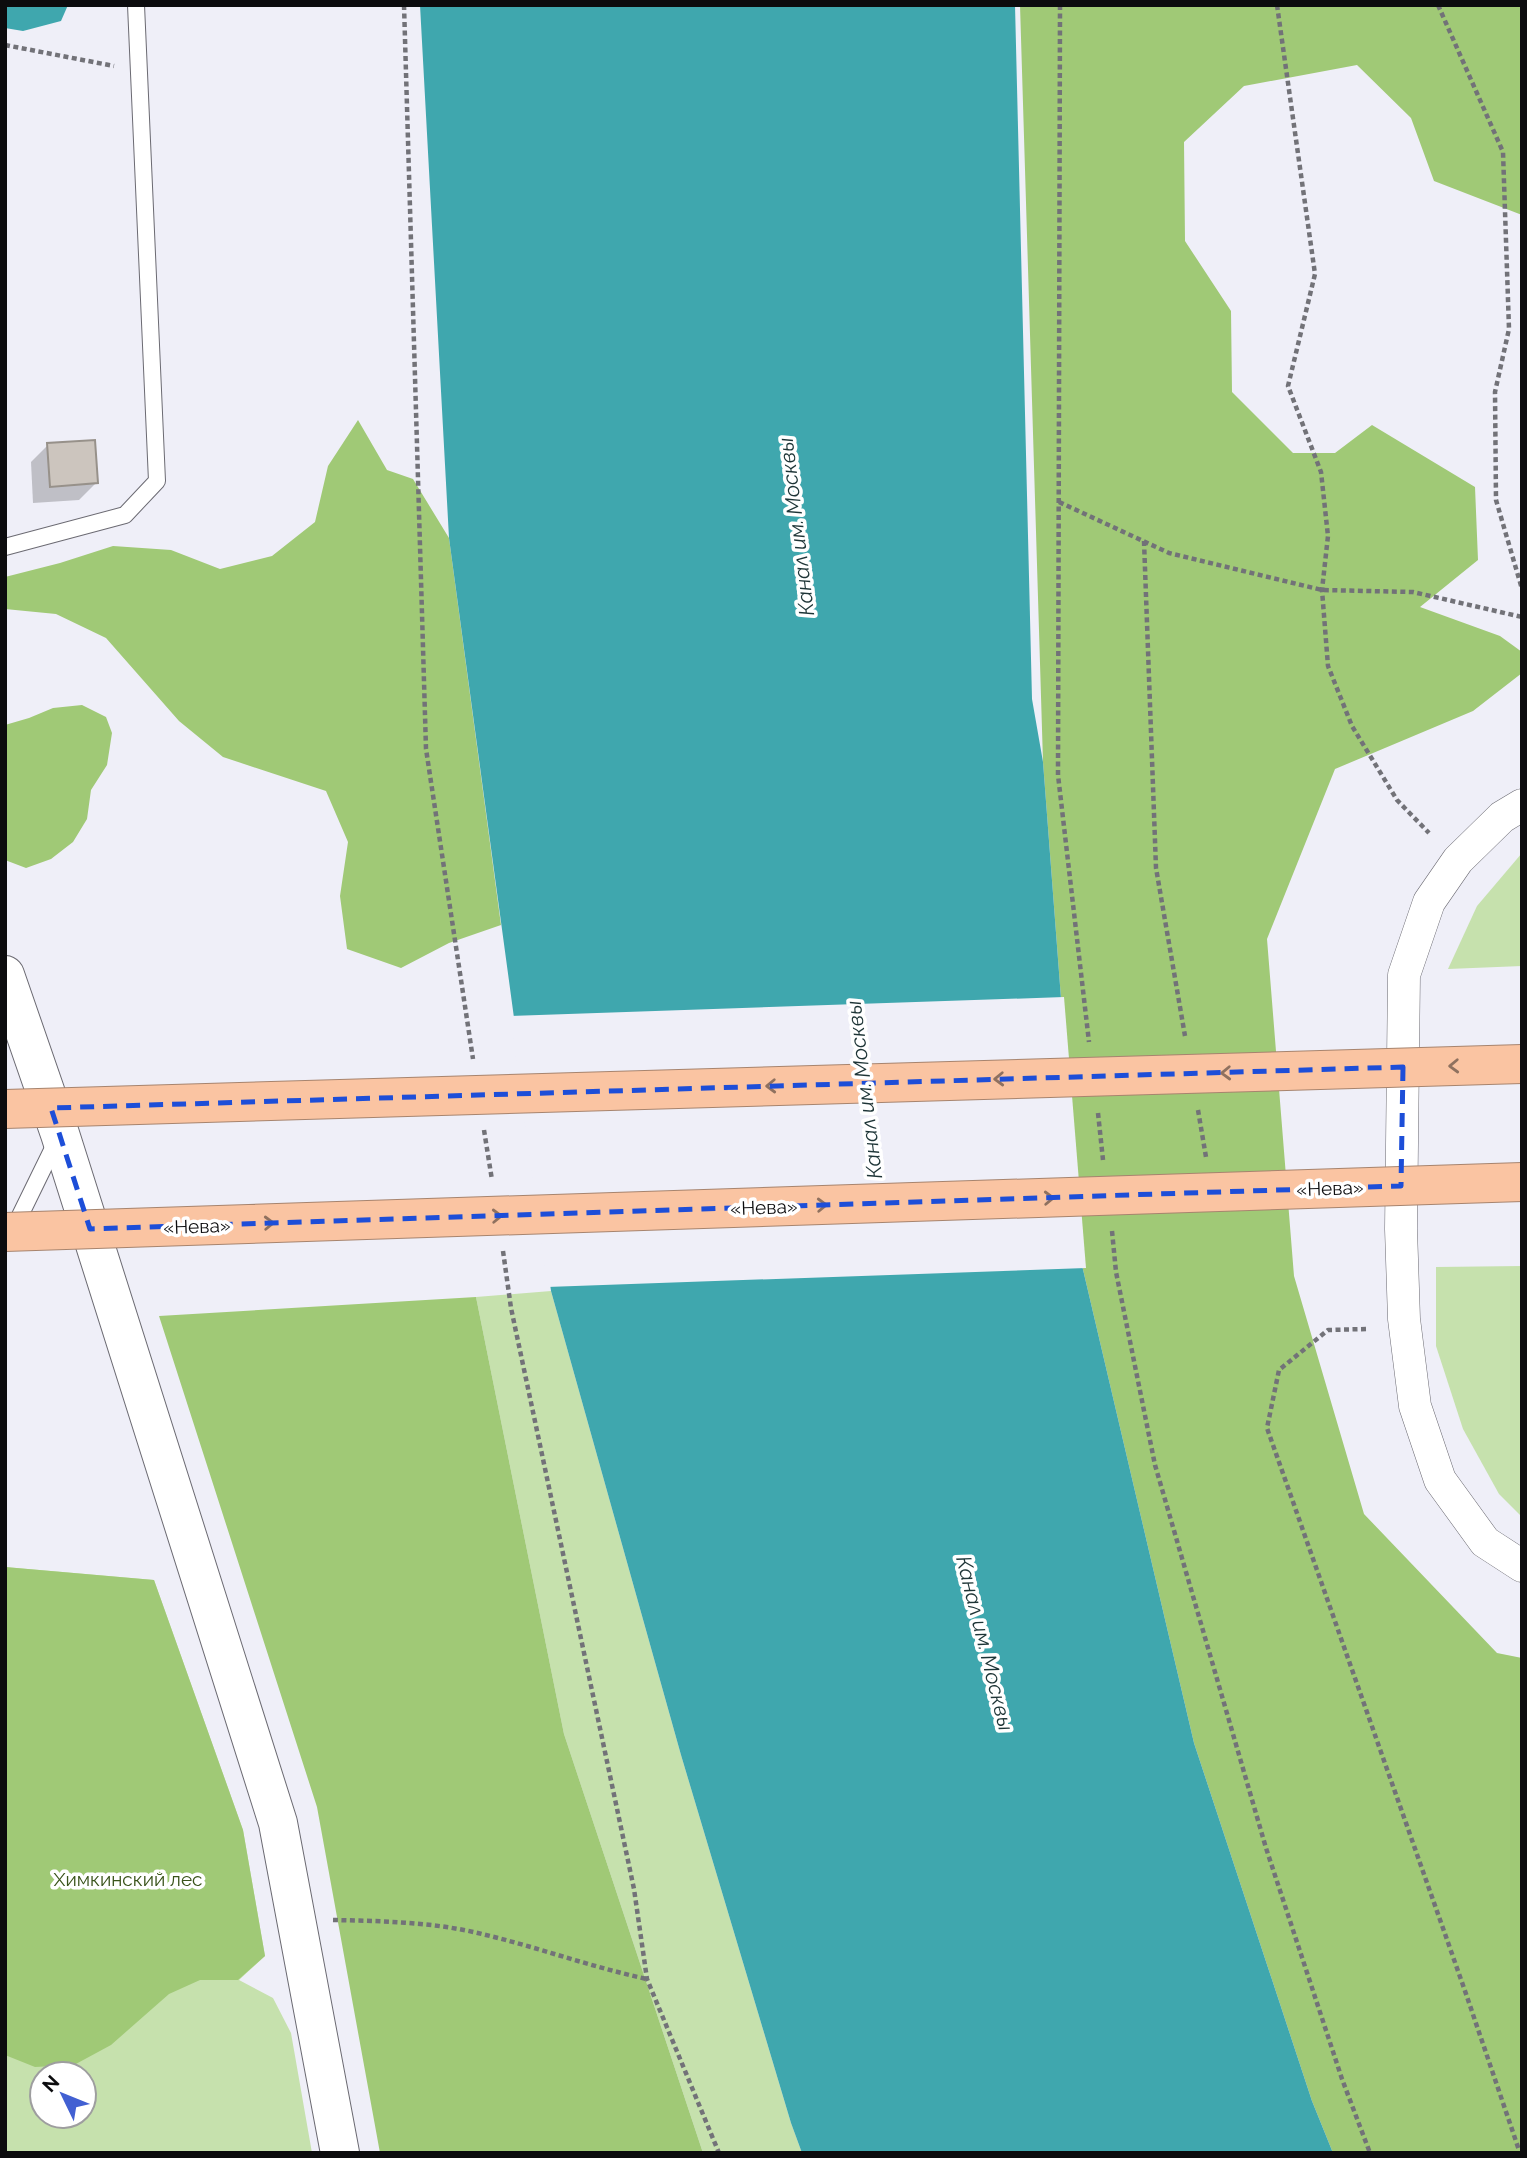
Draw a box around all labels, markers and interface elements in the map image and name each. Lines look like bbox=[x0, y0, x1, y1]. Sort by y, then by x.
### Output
water label: Канал им. Москвы bbox=[773, 437, 819, 617]
water label: Канал им. Москвы bbox=[841, 1000, 887, 1180]
one-way arrow bbox=[1448, 1058, 1458, 1074]
one-way arrow bbox=[1220, 1065, 1231, 1080]
one-way arrow bbox=[993, 1072, 1004, 1087]
one-way arrow bbox=[766, 1079, 777, 1094]
street label: «Нева» bbox=[1296, 1176, 1364, 1200]
one-way arrow bbox=[1044, 1190, 1055, 1205]
street label: «Нева» bbox=[730, 1195, 798, 1219]
one-way arrow bbox=[817, 1197, 828, 1213]
one-way arrow bbox=[491, 1208, 502, 1223]
street label: «Нева» bbox=[163, 1214, 231, 1238]
one-way arrow bbox=[264, 1216, 275, 1231]
water label: Канал им. Москвы bbox=[951, 1553, 1019, 1733]
park label: Химкинский лес bbox=[54, 1868, 202, 1890]
north arrow bbox=[28, 2060, 98, 2130]
text: N bbox=[38, 2071, 64, 2096]

